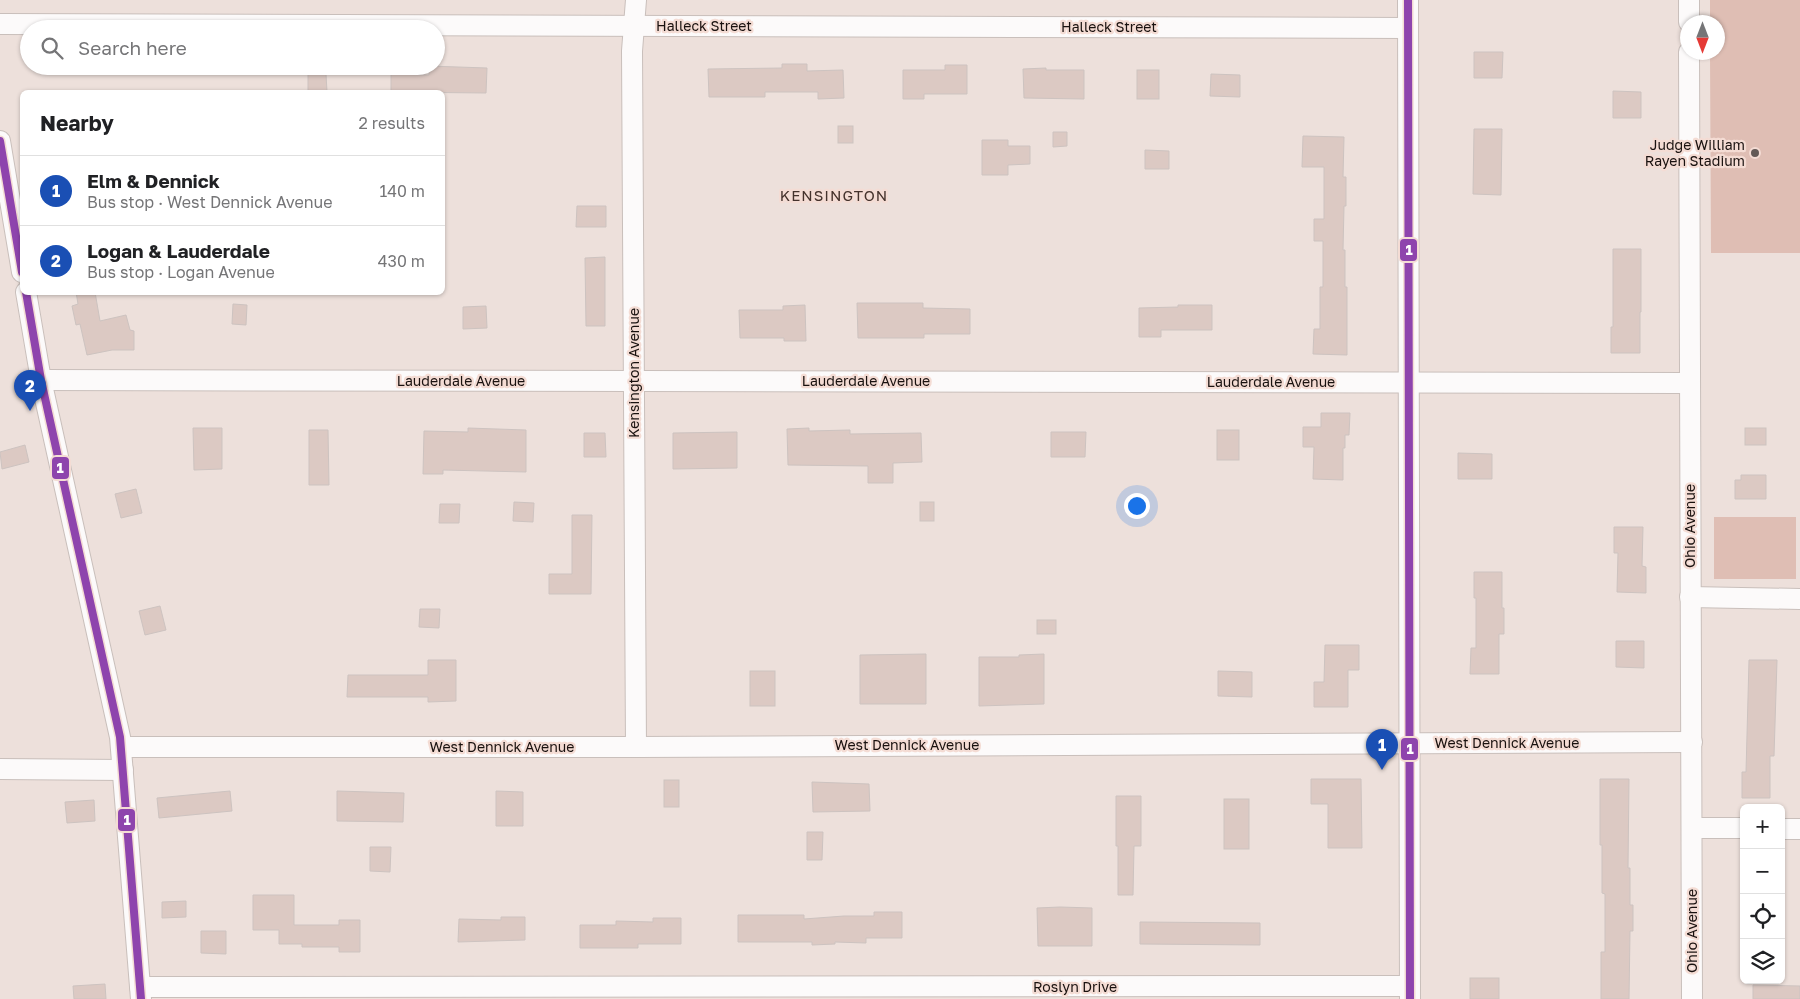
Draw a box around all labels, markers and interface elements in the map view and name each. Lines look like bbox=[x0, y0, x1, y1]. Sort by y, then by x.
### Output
north arrow bbox=[1680, 15, 1725, 60]
street label: Halleck Street bbox=[656, 17, 752, 34]
street label: Halleck Street bbox=[1061, 18, 1157, 35]
search box bbox=[20, 20, 445, 75]
icon: search bbox=[38, 34, 66, 62]
text: Search here bbox=[78, 36, 187, 59]
text: Nearby bbox=[40, 110, 114, 136]
text: 2 results bbox=[359, 113, 425, 133]
place label: Judge William Rayen Stadium bbox=[1645, 136, 1745, 169]
marker: Judge William Rayen Stadium bbox=[1749, 147, 1761, 159]
text: Elm & Dennick bbox=[87, 169, 220, 192]
text: 1 bbox=[52, 181, 60, 201]
text: 140 m bbox=[379, 181, 425, 201]
district label: KENSINGTON bbox=[780, 186, 888, 204]
text: Bus stop · West Dennick Avenue bbox=[87, 192, 333, 212]
line badge: 1 bbox=[1399, 238, 1418, 262]
text: Logan & Lauderdale bbox=[87, 239, 270, 262]
text: 1 bbox=[1405, 241, 1413, 258]
text: 2 bbox=[51, 251, 61, 271]
text: 430 m bbox=[378, 251, 425, 271]
text: Bus stop · Logan Avenue bbox=[87, 262, 275, 282]
street label: Kensington Avenue bbox=[625, 308, 642, 438]
pin: 2 bbox=[14, 370, 46, 411]
street label: Lauderdale Avenue bbox=[397, 372, 525, 389]
street label: Lauderdale Avenue bbox=[802, 372, 930, 389]
street label: Lauderdale Avenue bbox=[1207, 373, 1335, 390]
line badge: 1 bbox=[51, 456, 70, 480]
text: 1 bbox=[56, 459, 64, 476]
street label: Ohio Avenue bbox=[1681, 484, 1698, 568]
your location bbox=[1124, 493, 1150, 519]
pin: 1 bbox=[1366, 729, 1398, 770]
street label: West Dennick Avenue bbox=[1435, 734, 1579, 751]
street label: West Dennick Avenue bbox=[835, 736, 979, 753]
line badge: 1 bbox=[1400, 737, 1419, 761]
street label: West Dennick Avenue bbox=[430, 738, 574, 755]
text: 1 bbox=[1406, 740, 1414, 757]
map controls bbox=[1740, 804, 1785, 984]
button: + bbox=[1740, 804, 1785, 849]
line badge: 1 bbox=[117, 808, 136, 832]
text: 1 bbox=[123, 811, 131, 828]
button: − bbox=[1740, 849, 1785, 894]
street label: Ohio Avenue bbox=[1683, 889, 1700, 973]
button: locate bbox=[1740, 894, 1785, 939]
button: layers bbox=[1740, 939, 1785, 984]
street label: Roslyn Drive bbox=[1033, 978, 1117, 995]

